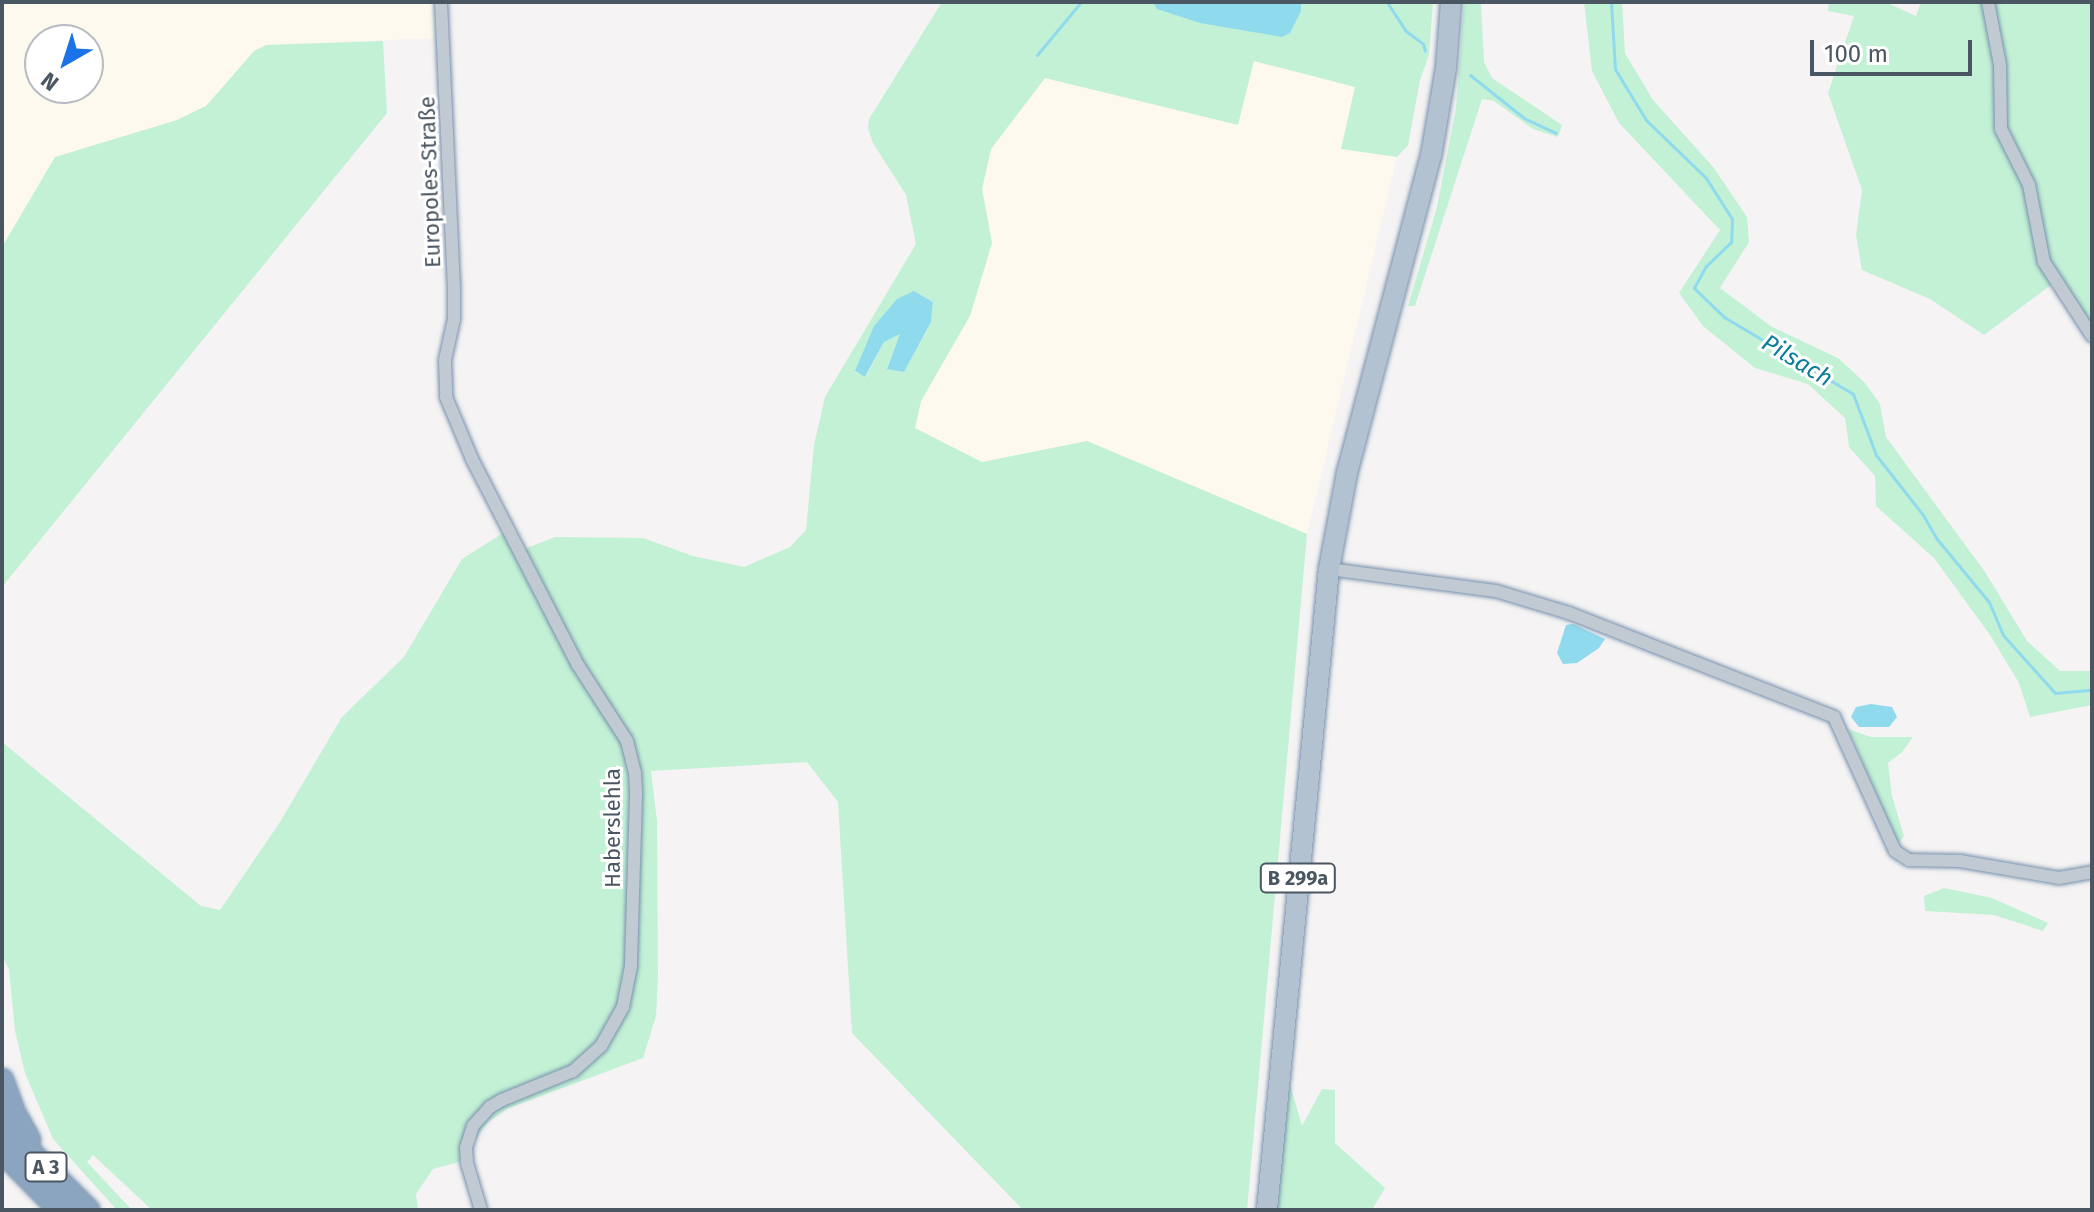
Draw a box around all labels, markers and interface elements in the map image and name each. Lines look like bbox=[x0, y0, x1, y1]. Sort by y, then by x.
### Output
north arrow bbox=[24, 24, 104, 104]
scale bar bbox=[1814, 24, 1976, 74]
text: 100 m bbox=[1824, 40, 1888, 68]
text: N bbox=[36, 66, 64, 97]
street label: Europoles-Straße bbox=[414, 96, 446, 268]
water label: Pilsach bbox=[1756, 329, 1838, 393]
street label: Haberslehla bbox=[600, 768, 626, 888]
road number: B 299a bbox=[1258, 862, 1338, 894]
road number: A 3 bbox=[24, 1151, 68, 1183]

